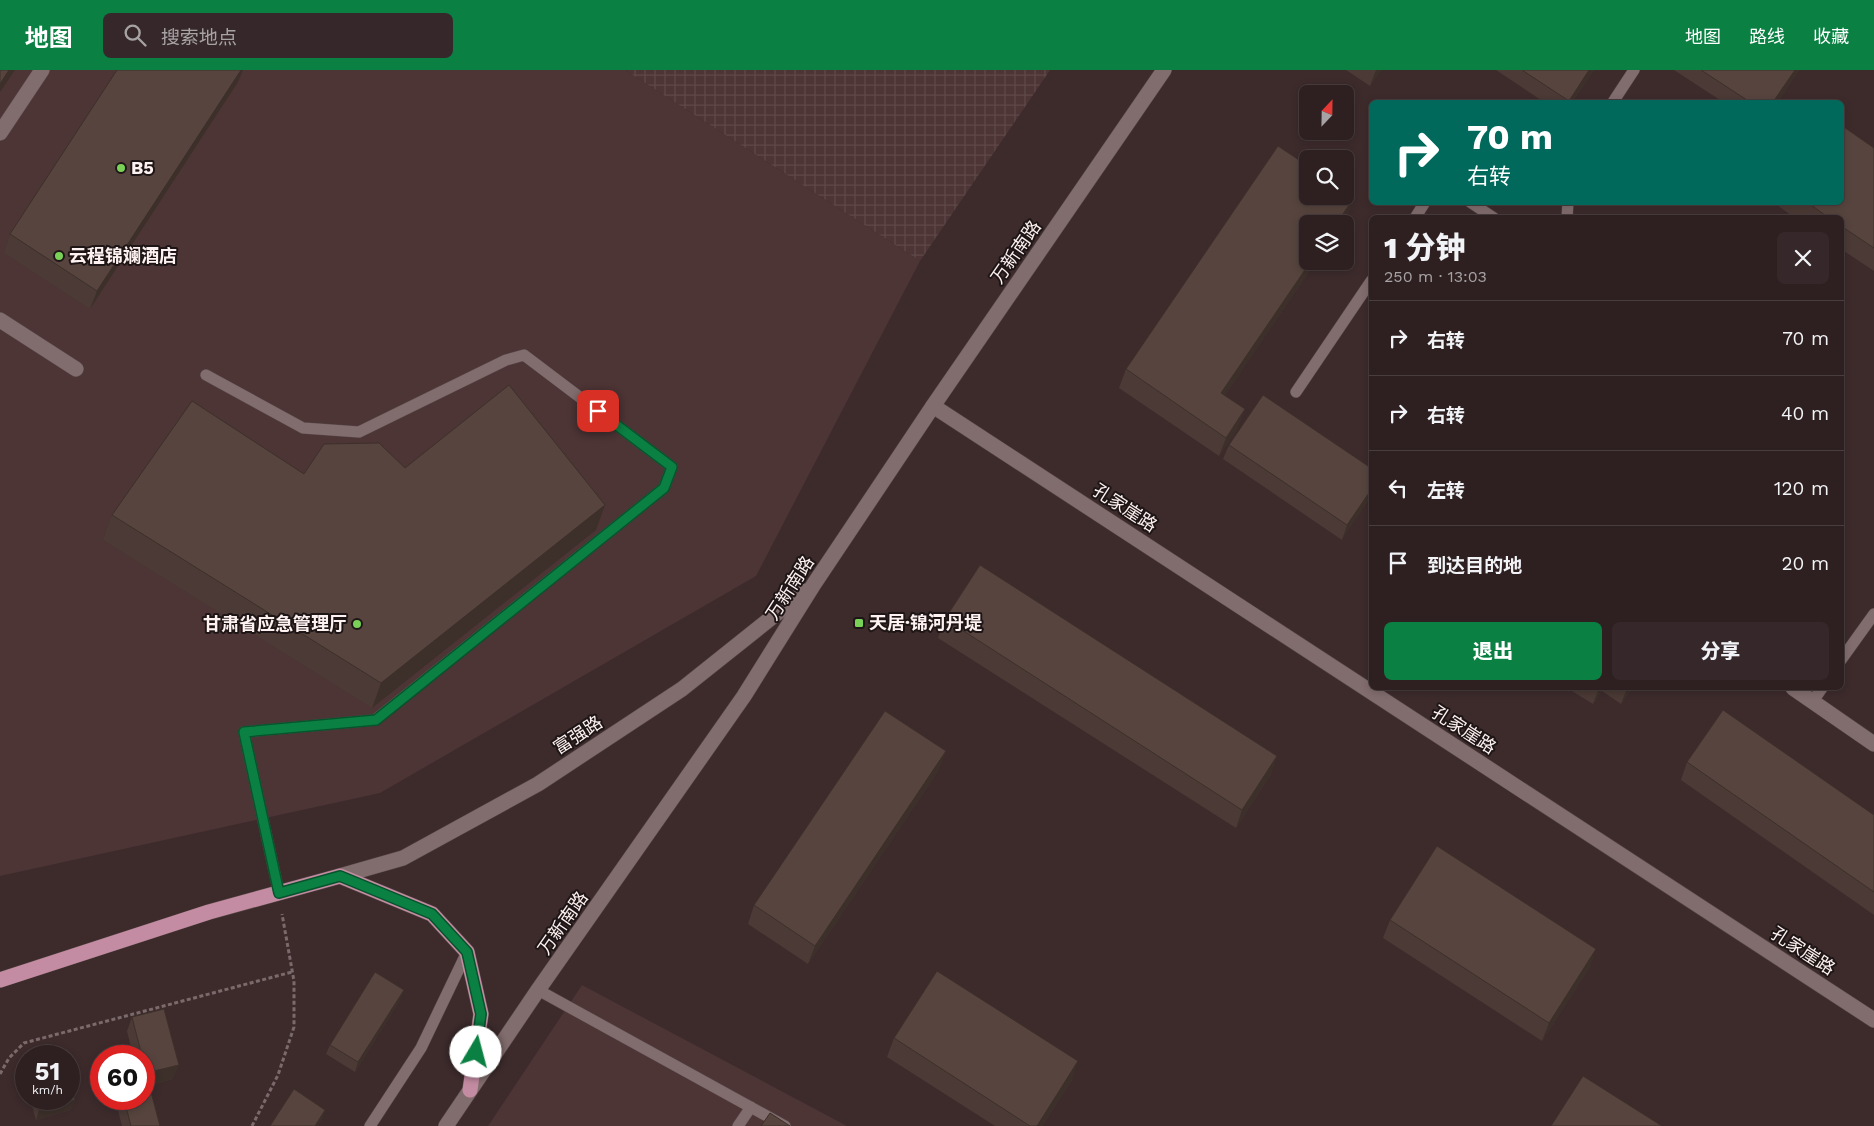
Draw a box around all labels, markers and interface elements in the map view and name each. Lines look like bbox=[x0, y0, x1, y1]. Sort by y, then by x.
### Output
search box bbox=[103, 13, 453, 58]
icon: search bbox=[121, 21, 149, 49]
text: 地图 bbox=[25, 24, 73, 52]
text: 搜索地点 bbox=[161, 26, 237, 49]
text: 地图 bbox=[1685, 26, 1721, 47]
text: 路线 bbox=[1749, 26, 1785, 47]
text: 收藏 bbox=[1813, 26, 1849, 47]
north arrow bbox=[1299, 85, 1354, 140]
map controls bbox=[1299, 85, 1354, 270]
text: 70 m bbox=[1467, 116, 1553, 158]
icon: right bbox=[1384, 120, 1449, 185]
button: search bbox=[1299, 150, 1354, 205]
place label: B5 bbox=[131, 157, 154, 178]
marker: B5 bbox=[115, 162, 127, 174]
text: 右转 bbox=[1467, 164, 1511, 189]
button: layers bbox=[1299, 215, 1354, 270]
street label: 万新南路 bbox=[986, 216, 1045, 287]
text: 1 分钟 bbox=[1384, 230, 1465, 265]
button: close bbox=[1777, 232, 1829, 284]
place label: 云程锦斓酒店 bbox=[69, 245, 177, 266]
marker: 云程锦斓酒店 bbox=[53, 250, 65, 262]
text: 250 m · 13:03 bbox=[1384, 267, 1487, 286]
icon: right bbox=[1384, 324, 1412, 352]
text: 70 m bbox=[1782, 327, 1829, 350]
text: 右转 bbox=[1427, 329, 1465, 352]
pin bbox=[577, 390, 619, 432]
icon: arrive bbox=[584, 397, 612, 425]
icon: right bbox=[1384, 399, 1412, 427]
text: 40 m bbox=[1781, 402, 1829, 425]
text: 右转 bbox=[1427, 404, 1465, 427]
icon: left bbox=[1384, 474, 1412, 502]
text: 120 m bbox=[1774, 477, 1829, 500]
street label: 孔家崖路 bbox=[1089, 479, 1161, 536]
text: 左转 bbox=[1427, 479, 1465, 502]
icon: arrive bbox=[1384, 549, 1412, 577]
street label: 万新南路 bbox=[761, 552, 818, 624]
text: 20 m bbox=[1782, 552, 1829, 575]
text: 到达目的地 bbox=[1427, 554, 1522, 577]
place label: 天居·锦河丹堤 bbox=[869, 612, 982, 633]
place label: 甘肃省应急管理厅 bbox=[203, 613, 347, 634]
marker: 天居·锦河丹堤 bbox=[853, 617, 865, 629]
marker: 甘肃省应急管理厅 bbox=[351, 618, 363, 630]
button: 退出 bbox=[1384, 622, 1602, 680]
button: 分享 bbox=[1612, 622, 1829, 680]
street label: 孔家崖路 bbox=[1428, 701, 1500, 758]
street label: 富强路 bbox=[549, 711, 606, 758]
street label: 万新南路 bbox=[533, 887, 592, 958]
street label: 孔家崖路 bbox=[1767, 922, 1839, 979]
position arrow bbox=[449, 1025, 501, 1077]
speed limit sign: 60 bbox=[90, 1045, 155, 1110]
text: 51 bbox=[35, 1057, 60, 1086]
text: km/h bbox=[32, 1083, 63, 1097]

